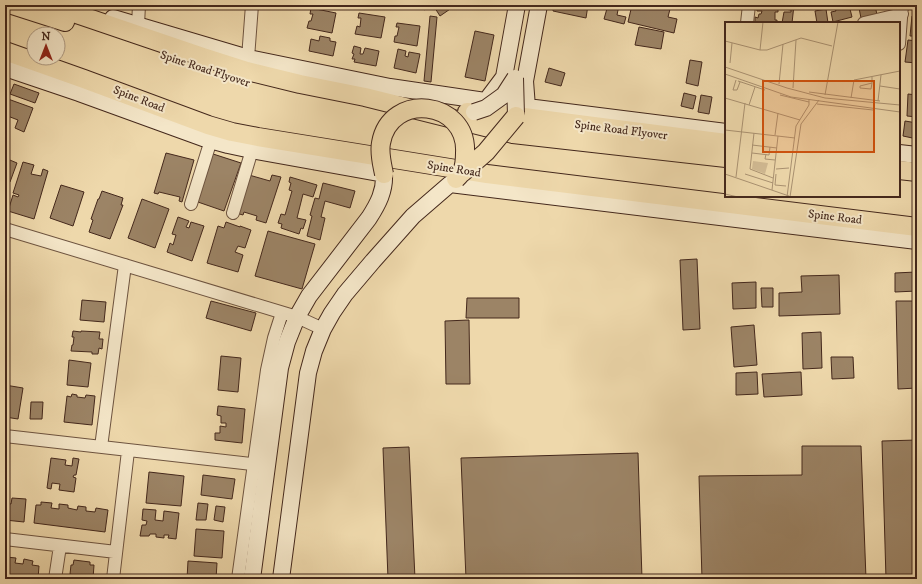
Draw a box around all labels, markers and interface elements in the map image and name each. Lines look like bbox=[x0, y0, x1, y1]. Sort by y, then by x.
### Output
inset map bbox=[725, 22, 900, 197]
north arrow bbox=[26, 26, 66, 66]
text: N bbox=[41, 30, 51, 44]
street label: Spine Road Flyover bbox=[158, 47, 252, 91]
street label: Spine Road bbox=[111, 82, 167, 116]
street label: Spine Road Flyover bbox=[574, 117, 669, 143]
street label: Spine Road bbox=[426, 157, 482, 181]
street label: Spine Road bbox=[807, 206, 863, 228]

